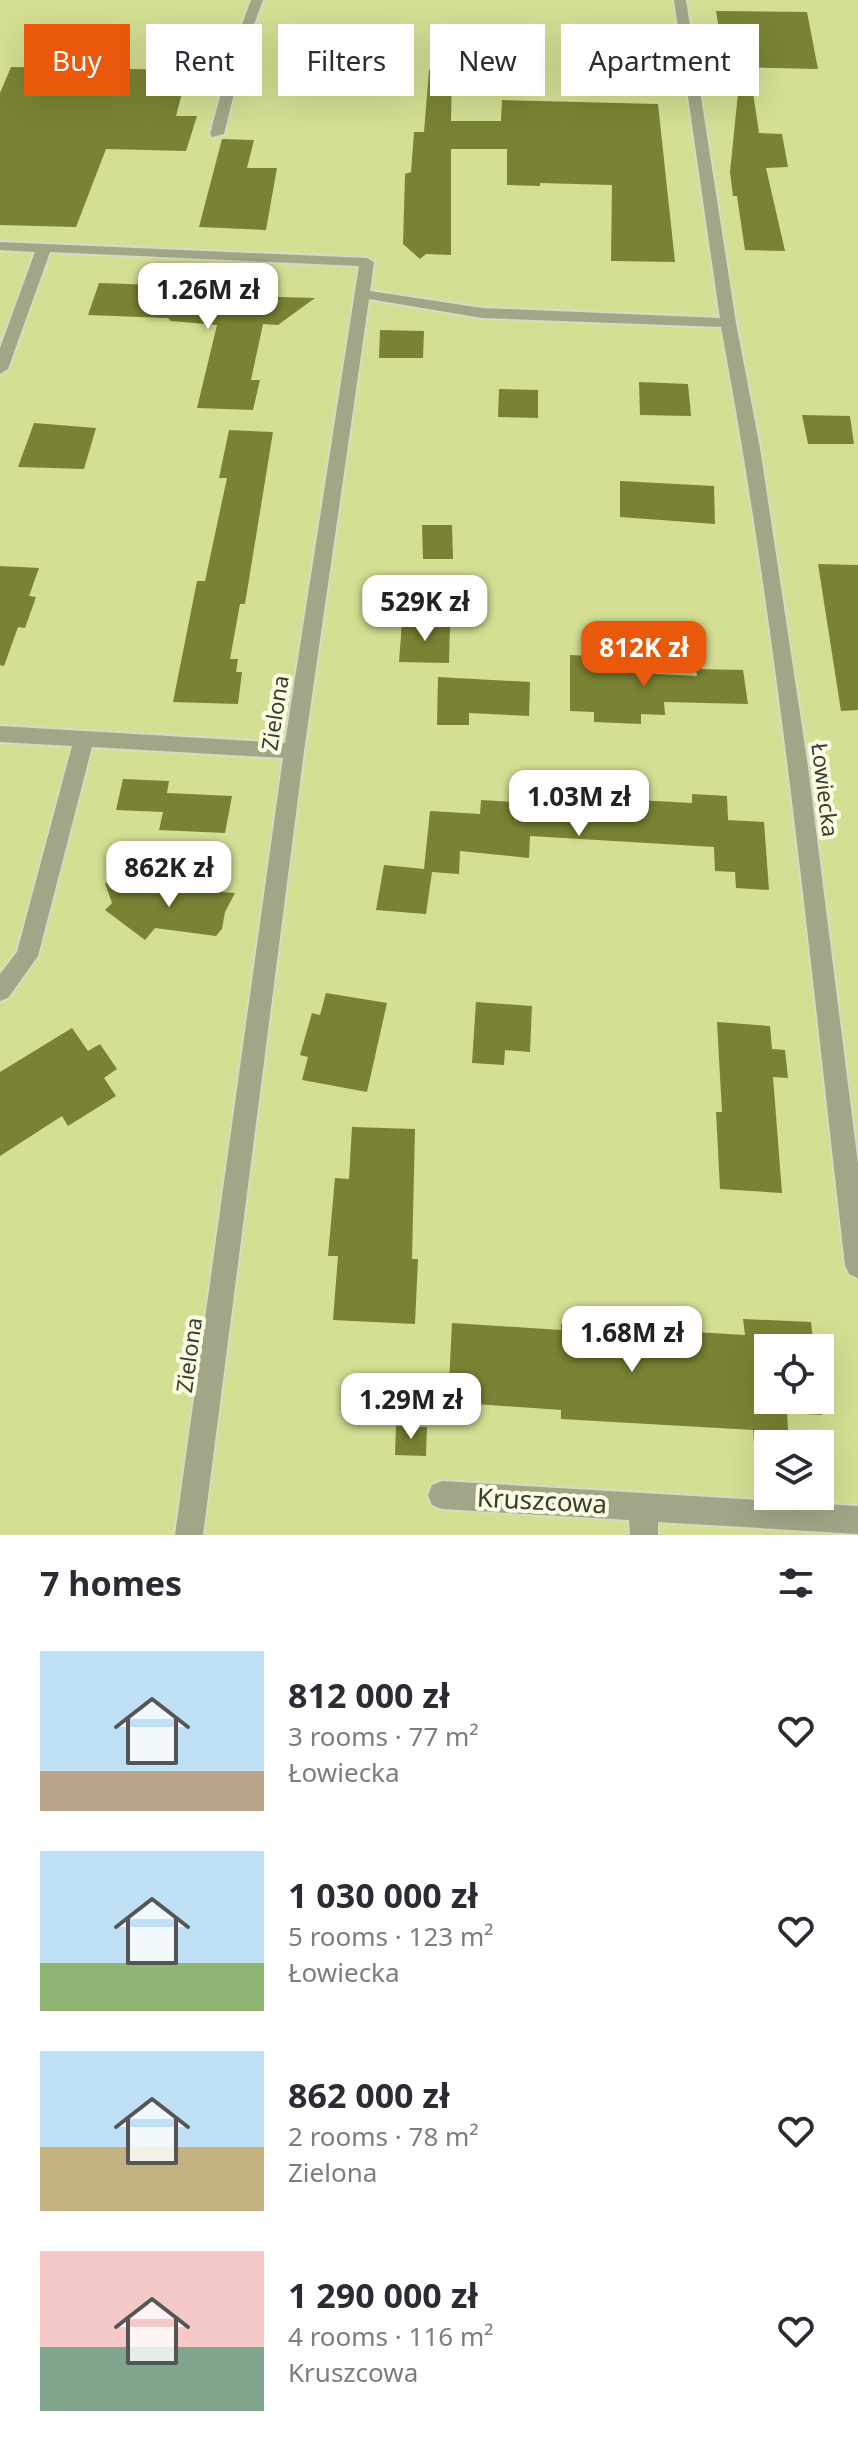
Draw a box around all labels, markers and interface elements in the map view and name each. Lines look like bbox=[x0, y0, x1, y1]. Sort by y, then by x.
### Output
chip: Buy bbox=[24, 24, 130, 96]
chip: Rent bbox=[146, 24, 262, 96]
chip: Filters bbox=[278, 24, 414, 96]
chip: New bbox=[430, 24, 545, 96]
chip: Apartment bbox=[561, 24, 759, 96]
pin: 1.26M zł bbox=[125, 263, 291, 331]
text: 1.26M zł bbox=[156, 271, 260, 307]
pin: 529K zł bbox=[351, 575, 499, 643]
text: 529K zł bbox=[380, 583, 470, 619]
pin: 812K zł bbox=[570, 621, 718, 689]
text: 812K zł bbox=[599, 629, 689, 665]
street label: Zielona bbox=[253, 673, 295, 753]
street label: Łowiecka bbox=[805, 741, 847, 839]
pin: 1.03M zł bbox=[496, 770, 662, 838]
text: 1.03M zł bbox=[527, 778, 631, 814]
pin: 862K zł bbox=[95, 841, 243, 909]
text: 862K zł bbox=[124, 849, 214, 885]
pin: 1.68M zł bbox=[549, 1306, 715, 1374]
text: 1.68M zł bbox=[580, 1314, 684, 1350]
street label: Zielona bbox=[168, 1315, 208, 1394]
map controls bbox=[754, 1334, 834, 1510]
button: locate bbox=[754, 1334, 834, 1414]
pin: 1.29M zł bbox=[328, 1373, 494, 1441]
text: 1.29M zł bbox=[359, 1381, 463, 1417]
button: layers bbox=[754, 1430, 834, 1510]
street label: Kruszcowa bbox=[476, 1479, 608, 1521]
text: 7 homes bbox=[40, 1560, 182, 1606]
icon: filters bbox=[774, 1561, 818, 1605]
text: 812 000 zł bbox=[288, 1672, 450, 1718]
icon: home bbox=[104, 1683, 200, 1779]
icon: heart bbox=[774, 1709, 818, 1753]
text: 3 rooms · 77 m² bbox=[288, 1718, 478, 1754]
text: Łowiecka bbox=[288, 1754, 400, 1790]
text: 1 030 000 zł bbox=[288, 1872, 478, 1918]
icon: home bbox=[104, 1883, 200, 1979]
icon: heart bbox=[774, 1909, 818, 1953]
text: 5 rooms · 123 m² bbox=[288, 1918, 493, 1954]
text: Łowiecka bbox=[288, 1954, 400, 1990]
text: 862 000 zł bbox=[288, 2072, 450, 2118]
icon: home bbox=[104, 2083, 200, 2179]
icon: heart bbox=[774, 2109, 818, 2153]
text: 2 rooms · 78 m² bbox=[288, 2118, 478, 2154]
text: Zielona bbox=[288, 2154, 377, 2190]
text: 1 290 000 zł bbox=[288, 2272, 478, 2318]
icon: home bbox=[104, 2283, 200, 2379]
icon: heart bbox=[774, 2309, 818, 2353]
text: 4 rooms · 116 m² bbox=[288, 2318, 493, 2354]
text: Kruszcowa bbox=[288, 2354, 418, 2390]

